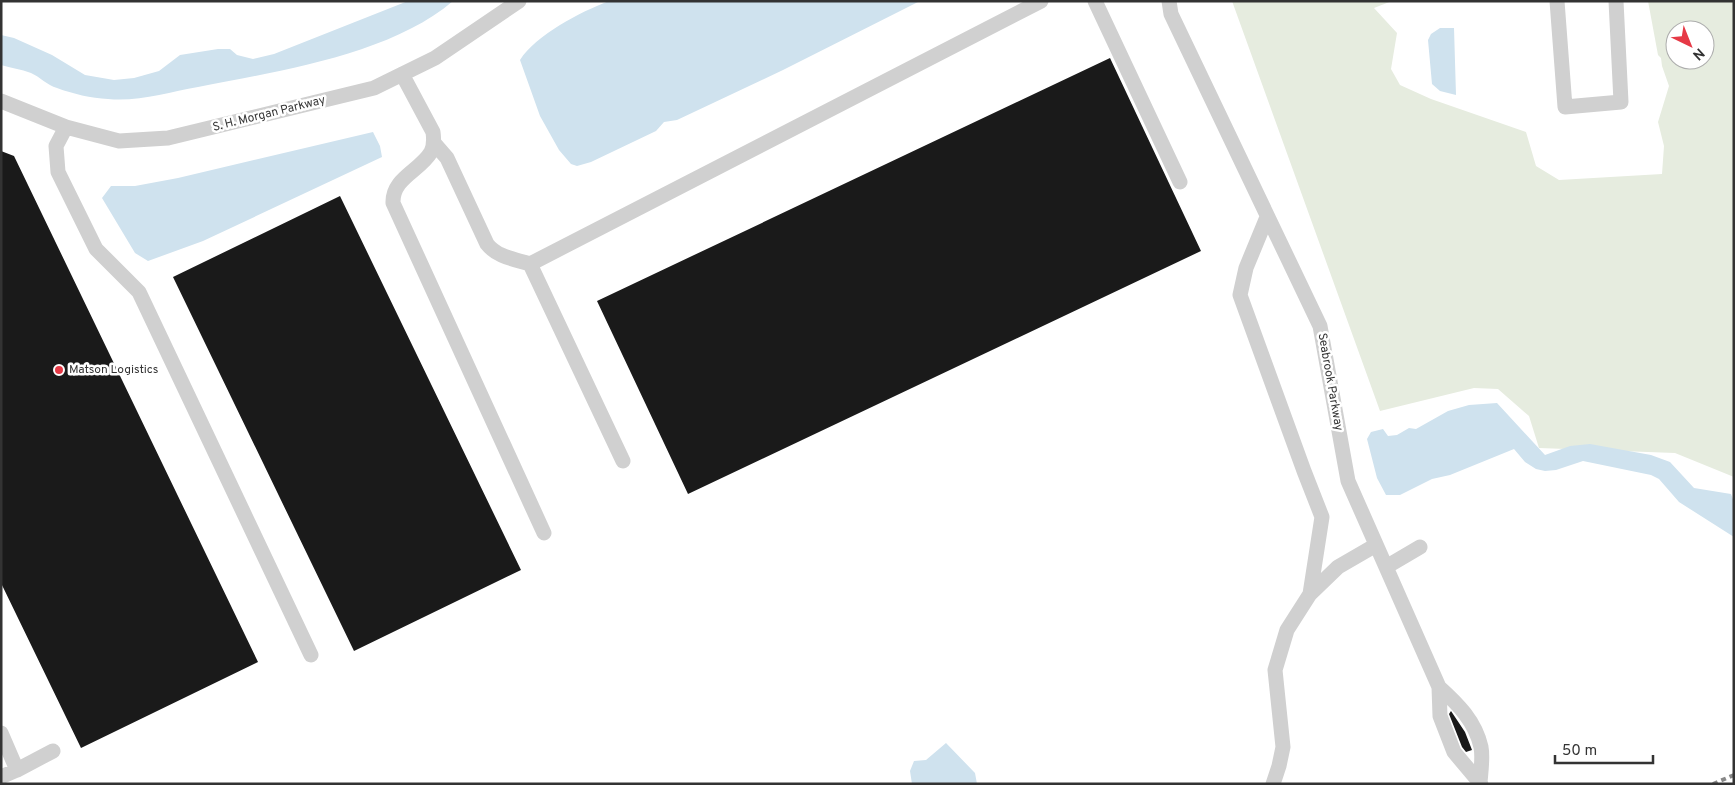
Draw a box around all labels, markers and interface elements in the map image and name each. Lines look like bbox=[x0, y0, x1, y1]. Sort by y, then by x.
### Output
north arrow bbox=[1665, 20, 1715, 70]
text: N bbox=[1688, 44, 1707, 63]
street label: S. H. Morgan Parkway bbox=[211, 92, 327, 136]
street label: Seabrook Parkway bbox=[1314, 332, 1346, 432]
place label: Matson Logistics bbox=[69, 362, 158, 378]
marker: Matson Logistics bbox=[53, 364, 65, 376]
scale bar bbox=[1555, 732, 1652, 764]
text: 50 m bbox=[1562, 742, 1597, 761]

